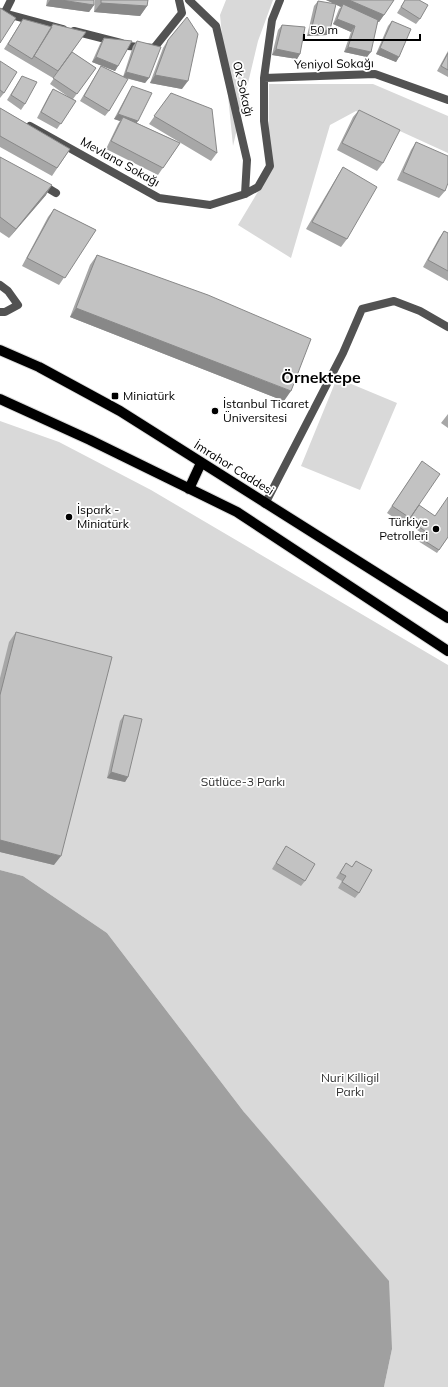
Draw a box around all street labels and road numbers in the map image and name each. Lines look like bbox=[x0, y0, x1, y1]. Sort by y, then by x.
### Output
street label: Yeniyol Sokağı bbox=[293, 55, 374, 72]
street label: Ok Sokağı bbox=[230, 60, 257, 118]
street label: Mevlana Sokağı bbox=[78, 134, 162, 190]
street label: İmrahor Caddesi bbox=[192, 437, 277, 498]

